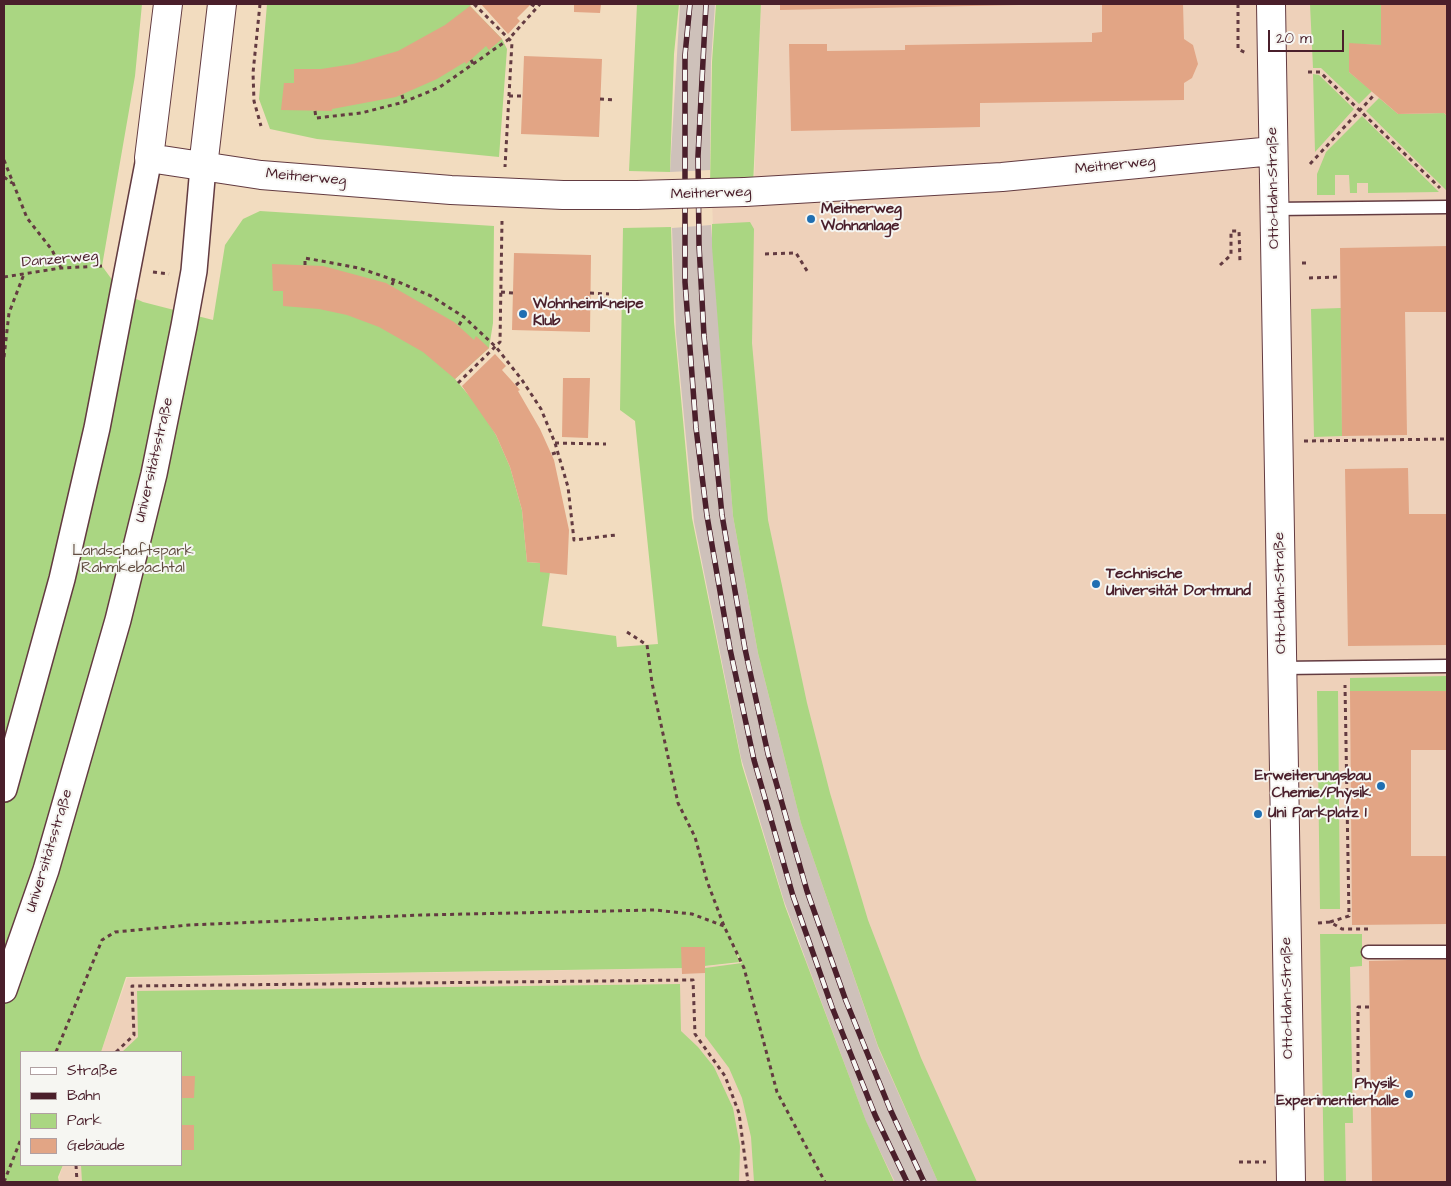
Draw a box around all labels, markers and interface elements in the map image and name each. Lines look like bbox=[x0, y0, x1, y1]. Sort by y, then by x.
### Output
scale bar bbox=[1271, 20, 1347, 52]
text: 20 m bbox=[1276, 28, 1312, 49]
street label: Otto-Hahn-Straße bbox=[1264, 127, 1284, 249]
street label: Meitnerweg bbox=[1074, 153, 1156, 179]
street label: Meitnerweg bbox=[265, 166, 347, 190]
street label: Meitnerweg bbox=[670, 184, 752, 204]
place label: Meitnerweg Wohnanlage bbox=[821, 201, 902, 236]
marker: Meitnerweg Wohnanlage bbox=[805, 213, 817, 225]
street label: Danzerweg bbox=[21, 248, 99, 272]
place label: Wohnheimkneipe Klub bbox=[533, 296, 644, 331]
marker: Wohnheimkneipe Klub bbox=[517, 308, 529, 320]
street label: Universitätsstraße bbox=[132, 396, 178, 524]
street label: Otto-Hahn-Straße bbox=[1271, 532, 1291, 654]
park label: Landschaftspark Rahmkebachtal bbox=[72, 543, 194, 578]
place label: Technische Universität Dortmund bbox=[1106, 566, 1251, 601]
marker: Technische Universität Dortmund bbox=[1090, 578, 1102, 590]
place label: Erweiterungsbau Chemie/Physik bbox=[1255, 768, 1371, 803]
marker: Erweiterungsbau Chemie/Physik bbox=[1375, 780, 1387, 792]
street label: Universitätsstraße bbox=[23, 787, 77, 915]
place label: Uni Parkplatz 1 bbox=[1268, 805, 1367, 823]
marker: Uni Parkplatz 1 bbox=[1252, 808, 1264, 820]
street label: Otto-Hahn-Straße bbox=[1278, 937, 1298, 1059]
legend bbox=[20, 1051, 182, 1166]
text: Straße bbox=[67, 1060, 117, 1081]
place label: Physik Experimentierhalle bbox=[1276, 1076, 1399, 1111]
text: Bahn bbox=[67, 1085, 100, 1106]
marker: Physik Experimentierhalle bbox=[1403, 1088, 1415, 1100]
text: Park bbox=[67, 1110, 102, 1131]
text: Gebäude bbox=[67, 1135, 125, 1156]

